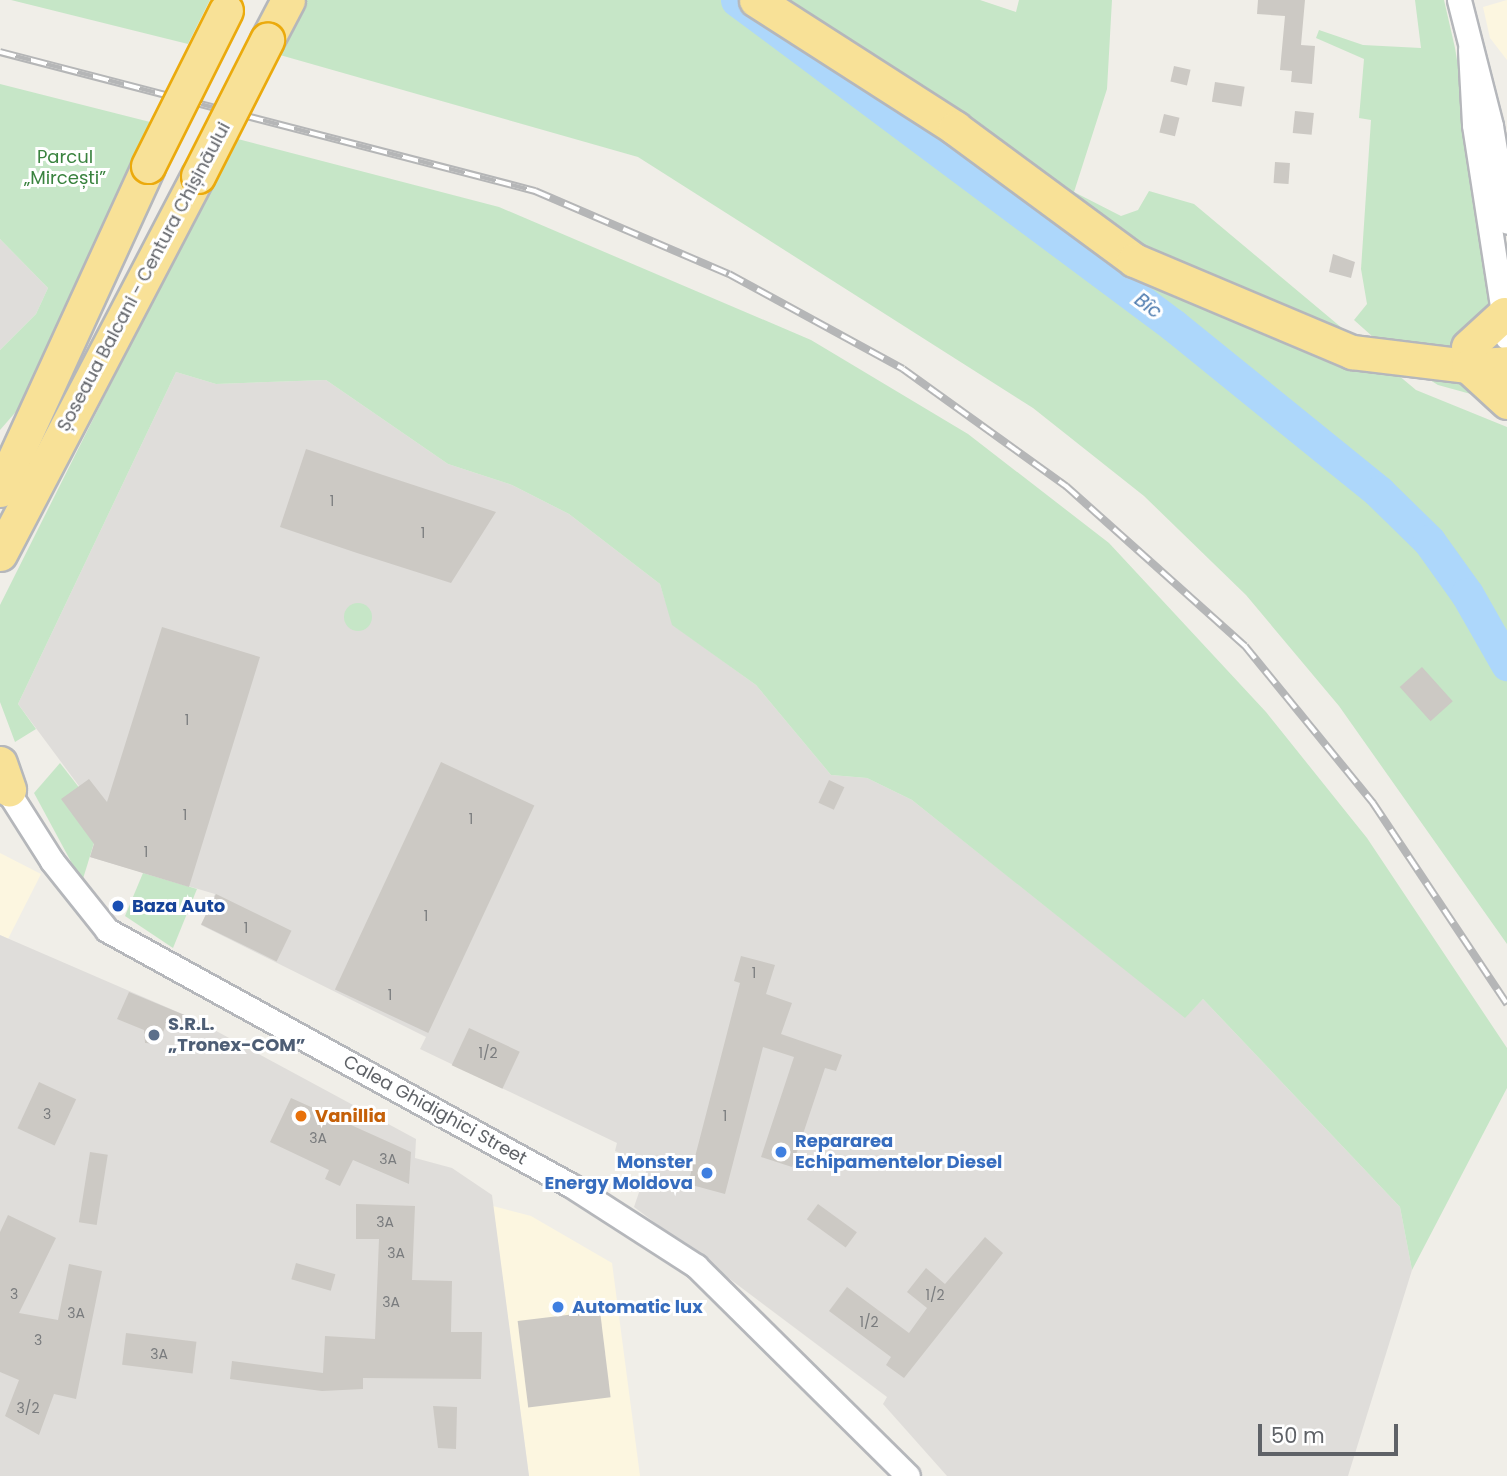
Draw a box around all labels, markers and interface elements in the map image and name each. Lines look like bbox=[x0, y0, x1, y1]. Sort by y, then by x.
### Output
street label: Șoseaua Balcani - Centura Chișinăului bbox=[53, 119, 235, 435]
park label: Parcul „Mircești” bbox=[24, 147, 106, 190]
water label: Bîc bbox=[1130, 289, 1166, 323]
house number: 1 bbox=[330, 493, 334, 509]
house number: 1 bbox=[421, 525, 425, 541]
house number: 1 bbox=[185, 712, 189, 728]
house number: 1 bbox=[183, 807, 187, 823]
house number: 1 bbox=[469, 811, 473, 827]
house number: 1 bbox=[144, 844, 148, 860]
place label: Baza Auto bbox=[132, 895, 225, 917]
marker: Baza Auto bbox=[110, 898, 126, 914]
house number: 1 bbox=[424, 908, 428, 924]
house number: 1 bbox=[244, 920, 248, 936]
house number: 1 bbox=[752, 965, 756, 981]
house number: 1 bbox=[388, 987, 392, 1003]
place label: S.R.L. „Tronex-COM” bbox=[168, 1014, 306, 1056]
marker: S.R.L. „Tronex-COM” bbox=[146, 1027, 162, 1043]
house number: 1/2 bbox=[478, 1045, 498, 1061]
street label: Calea Ghidighici Street bbox=[340, 1051, 530, 1169]
place label: Vanillia bbox=[315, 1105, 386, 1127]
house number: 3 bbox=[43, 1106, 51, 1122]
marker: Vanillia bbox=[293, 1108, 309, 1124]
house number: 1 bbox=[723, 1108, 727, 1124]
house number: 3A bbox=[309, 1130, 327, 1146]
place label: Repararea Echipamentelor Diesel bbox=[795, 1131, 1002, 1174]
marker: Repararea Echipamentelor Diesel bbox=[773, 1144, 789, 1160]
house number: 3A bbox=[379, 1151, 397, 1167]
place label: Monster Energy Moldova bbox=[544, 1152, 693, 1194]
marker: Monster Energy Moldova bbox=[699, 1165, 715, 1181]
house number: 3A bbox=[376, 1214, 394, 1230]
house number: 3A bbox=[387, 1245, 405, 1261]
house number: 3 bbox=[10, 1286, 18, 1302]
house number: 1/2 bbox=[925, 1287, 945, 1303]
house number: 3A bbox=[382, 1294, 400, 1310]
place label: Automatic lux bbox=[572, 1296, 703, 1318]
marker: Automatic lux bbox=[550, 1299, 566, 1315]
house number: 3A bbox=[67, 1305, 85, 1321]
house number: 1/2 bbox=[859, 1314, 879, 1330]
house number: 3 bbox=[34, 1332, 42, 1348]
house number: 3A bbox=[150, 1346, 168, 1362]
house number: 3/2 bbox=[17, 1400, 39, 1416]
scale bar bbox=[1262, 1410, 1402, 1454]
text: 50 m bbox=[1271, 1421, 1325, 1450]

